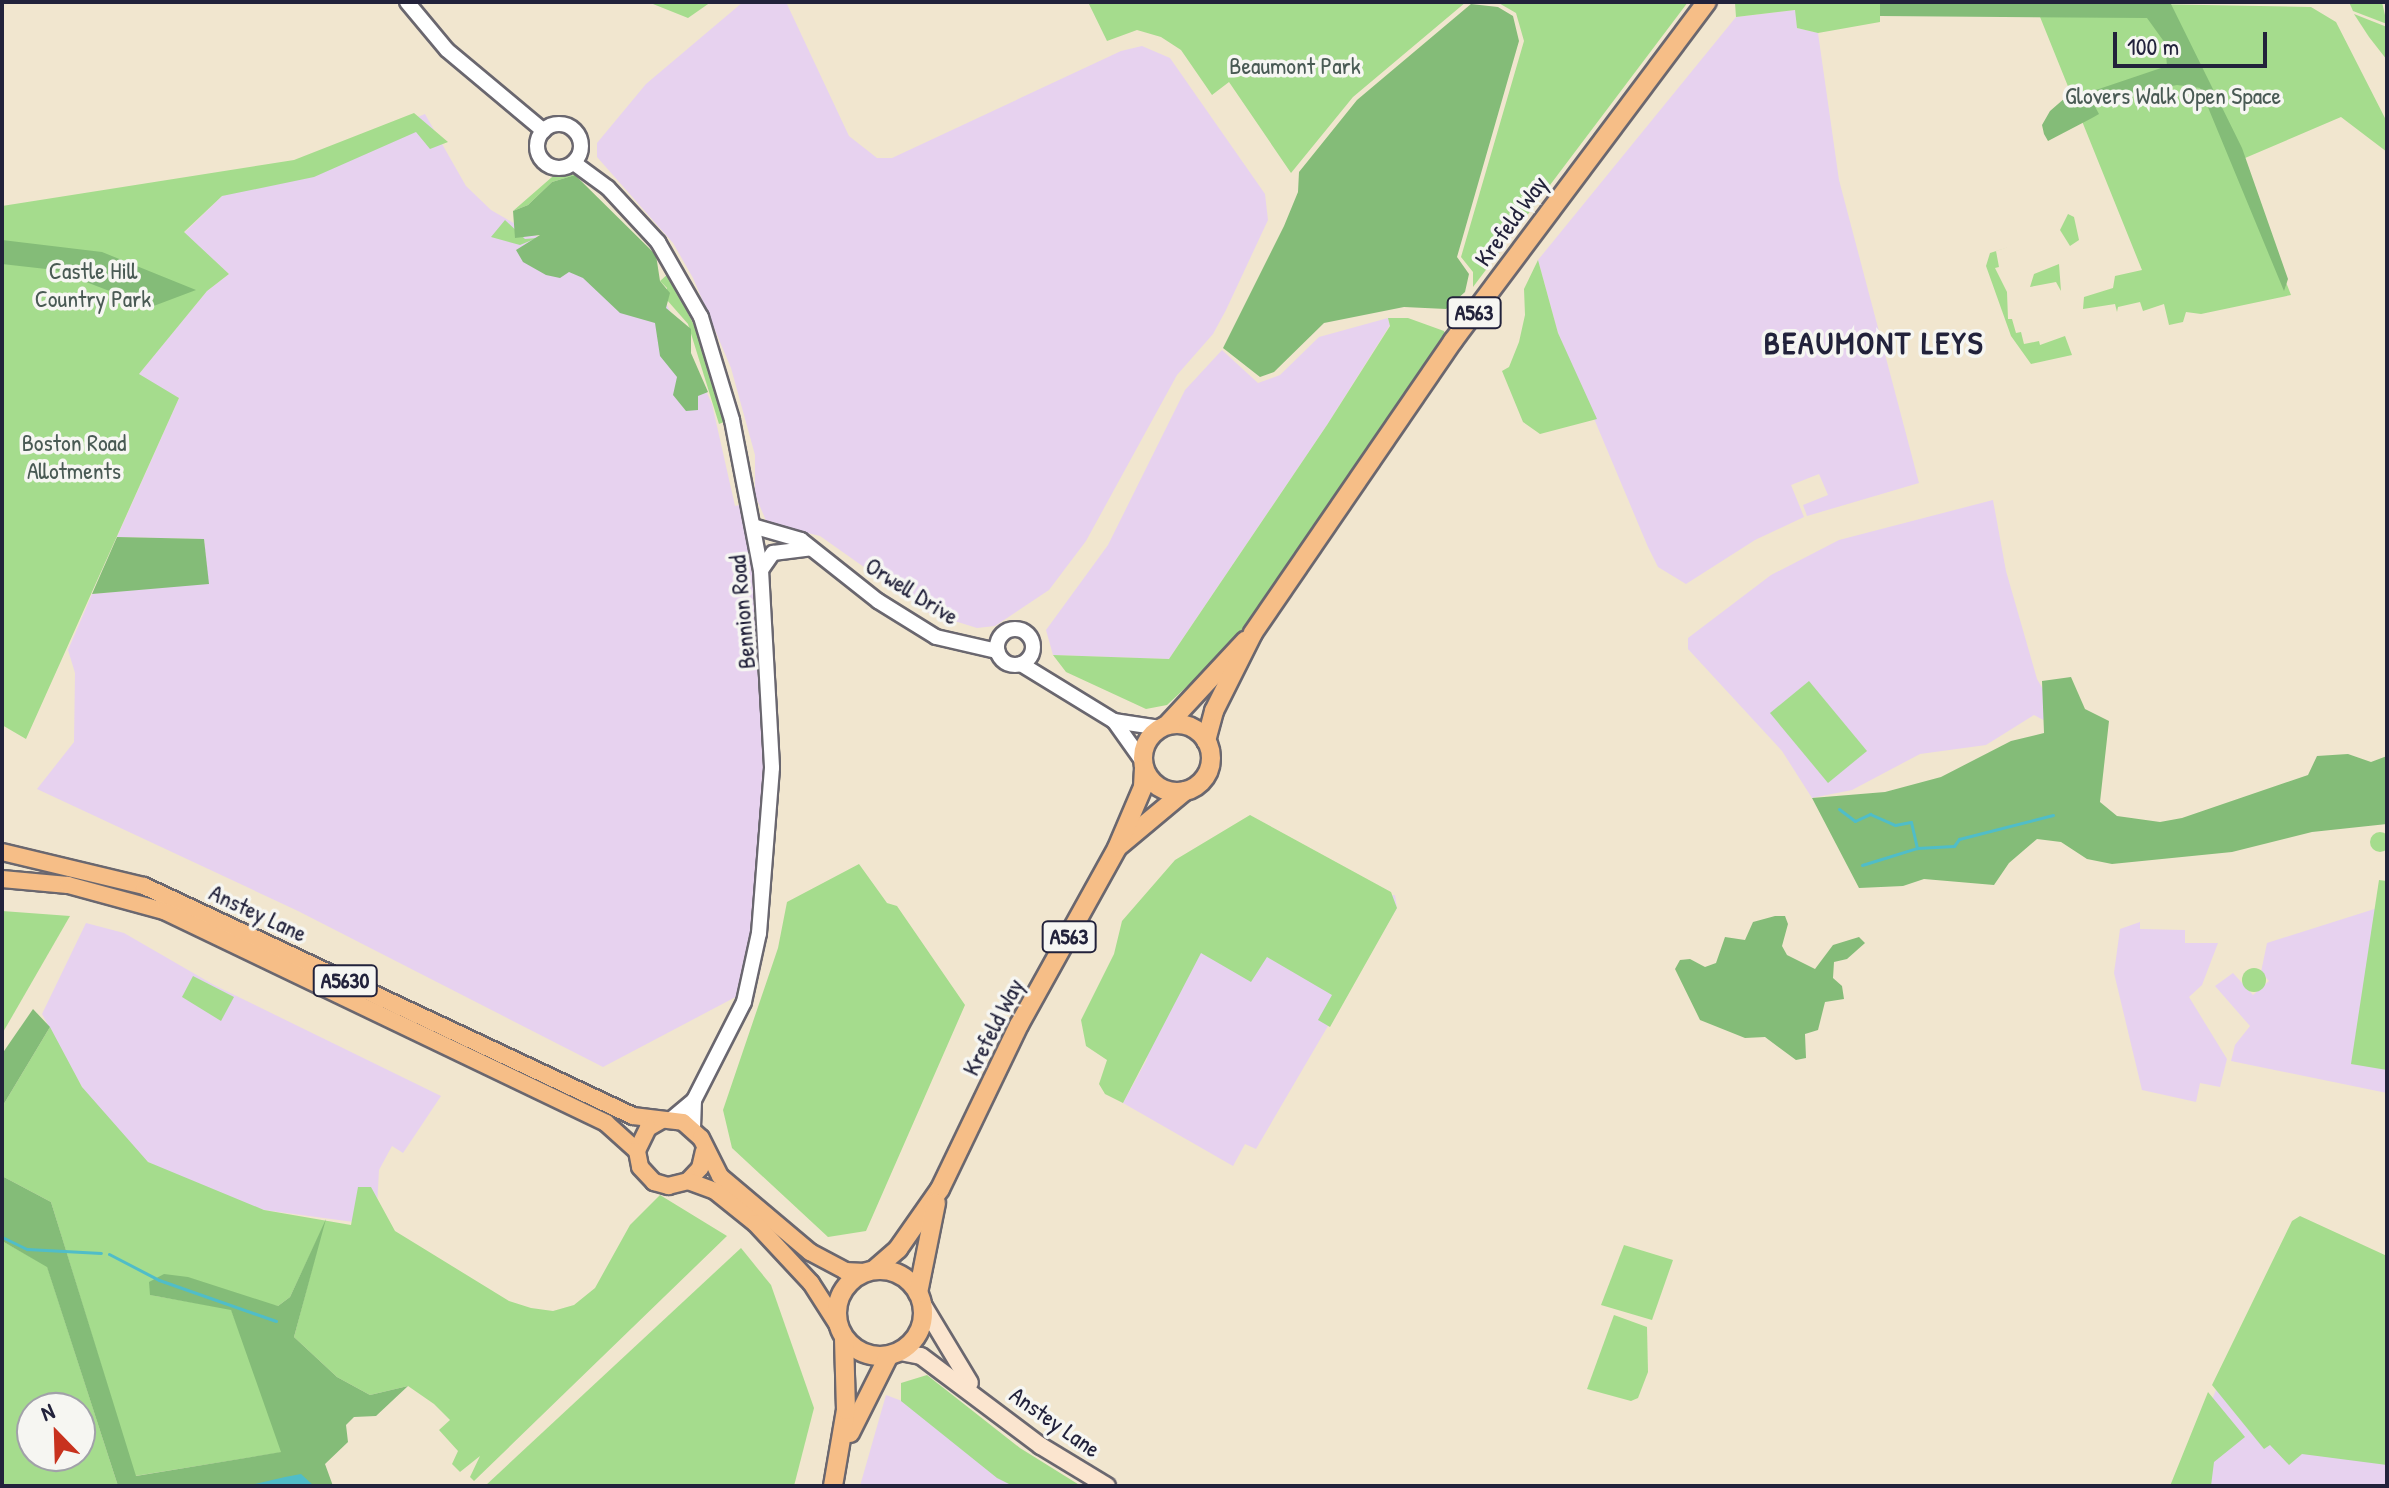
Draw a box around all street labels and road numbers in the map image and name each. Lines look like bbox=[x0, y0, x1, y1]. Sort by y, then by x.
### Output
street label: Krefeld Way bbox=[1468, 170, 1554, 272]
road number: A563 bbox=[1446, 295, 1502, 331]
street label: Orwell Drive bbox=[860, 551, 964, 631]
street label: Bennion Road bbox=[723, 554, 761, 670]
street label: Anstey Lane bbox=[205, 878, 311, 948]
road number: A563 bbox=[1041, 919, 1097, 955]
road number: A5630 bbox=[311, 963, 379, 999]
street label: Krefeld Way bbox=[956, 974, 1030, 1080]
street label: Anstey Lane bbox=[1004, 1380, 1106, 1464]

